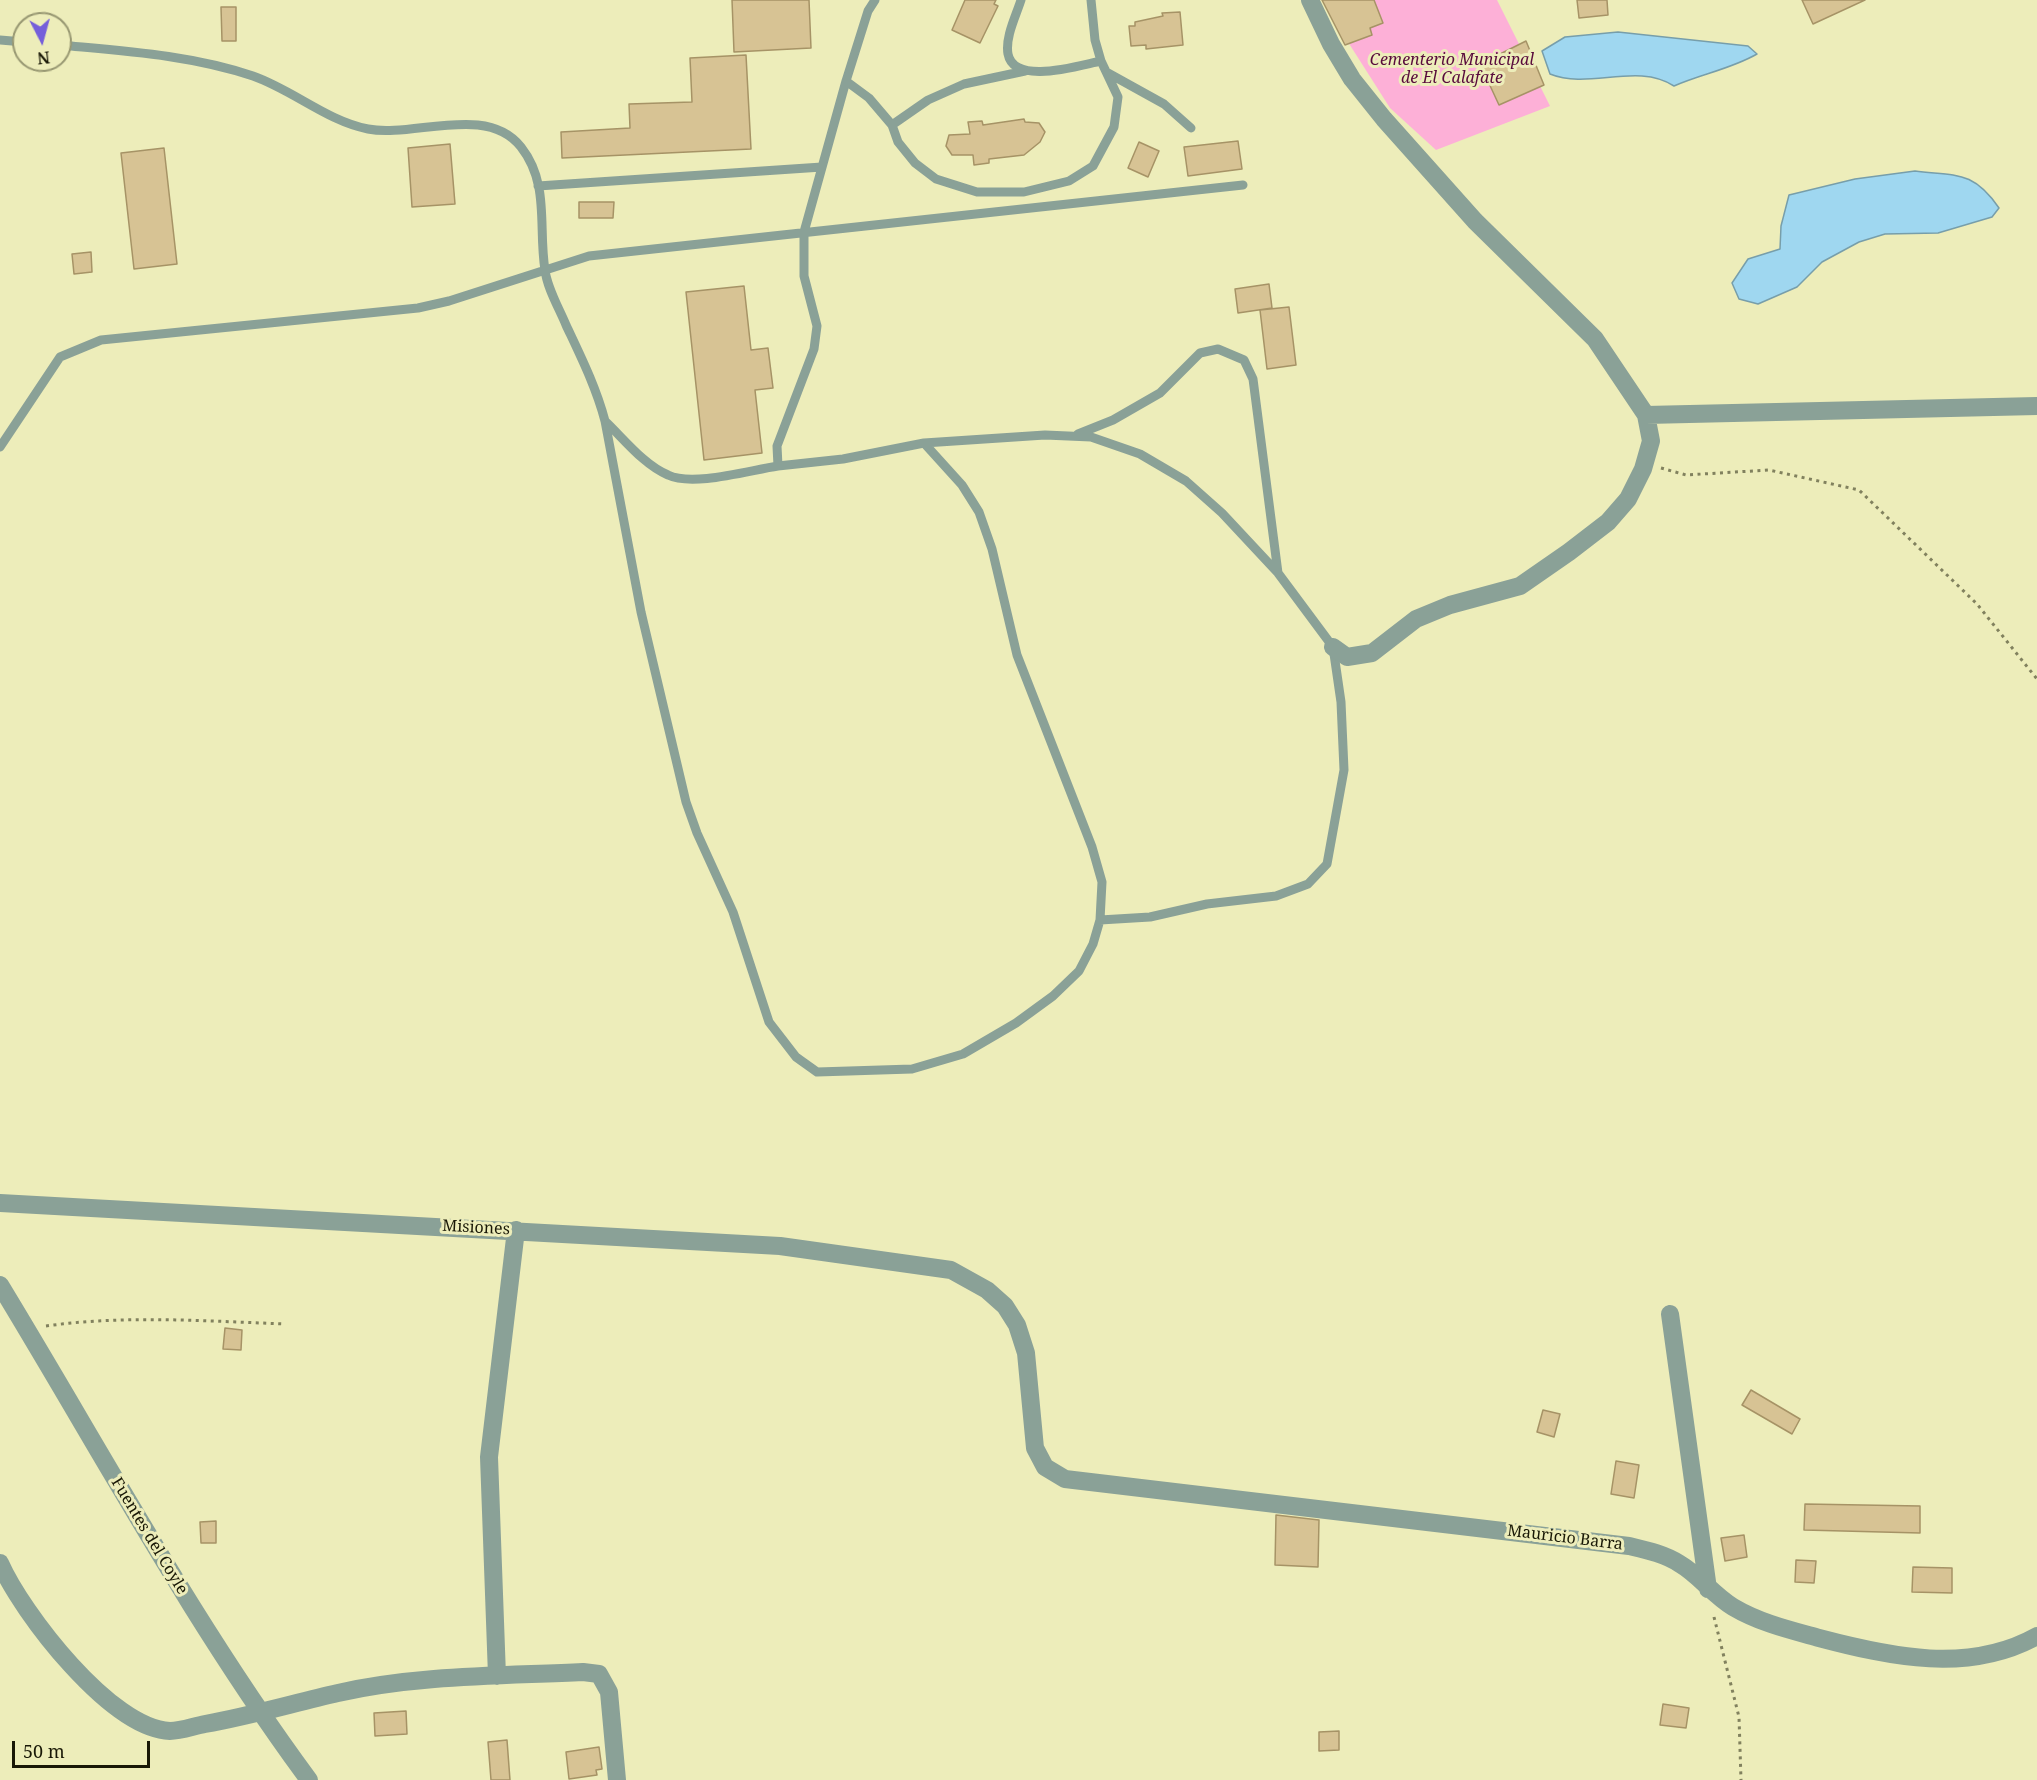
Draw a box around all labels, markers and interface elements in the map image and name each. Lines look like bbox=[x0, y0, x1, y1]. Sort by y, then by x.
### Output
north arrow bbox=[12, 12, 72, 72]
text: N bbox=[36, 46, 51, 70]
park label: Cementerio Municipal de El Calafate bbox=[1370, 50, 1534, 88]
street label: Misiones bbox=[442, 1217, 510, 1239]
street label: Fuentes del Coyle bbox=[107, 1474, 191, 1598]
street label: Mauricio Barra bbox=[1506, 1521, 1624, 1555]
scale bar bbox=[15, 1729, 153, 1767]
text: 50 m bbox=[23, 1739, 65, 1763]

